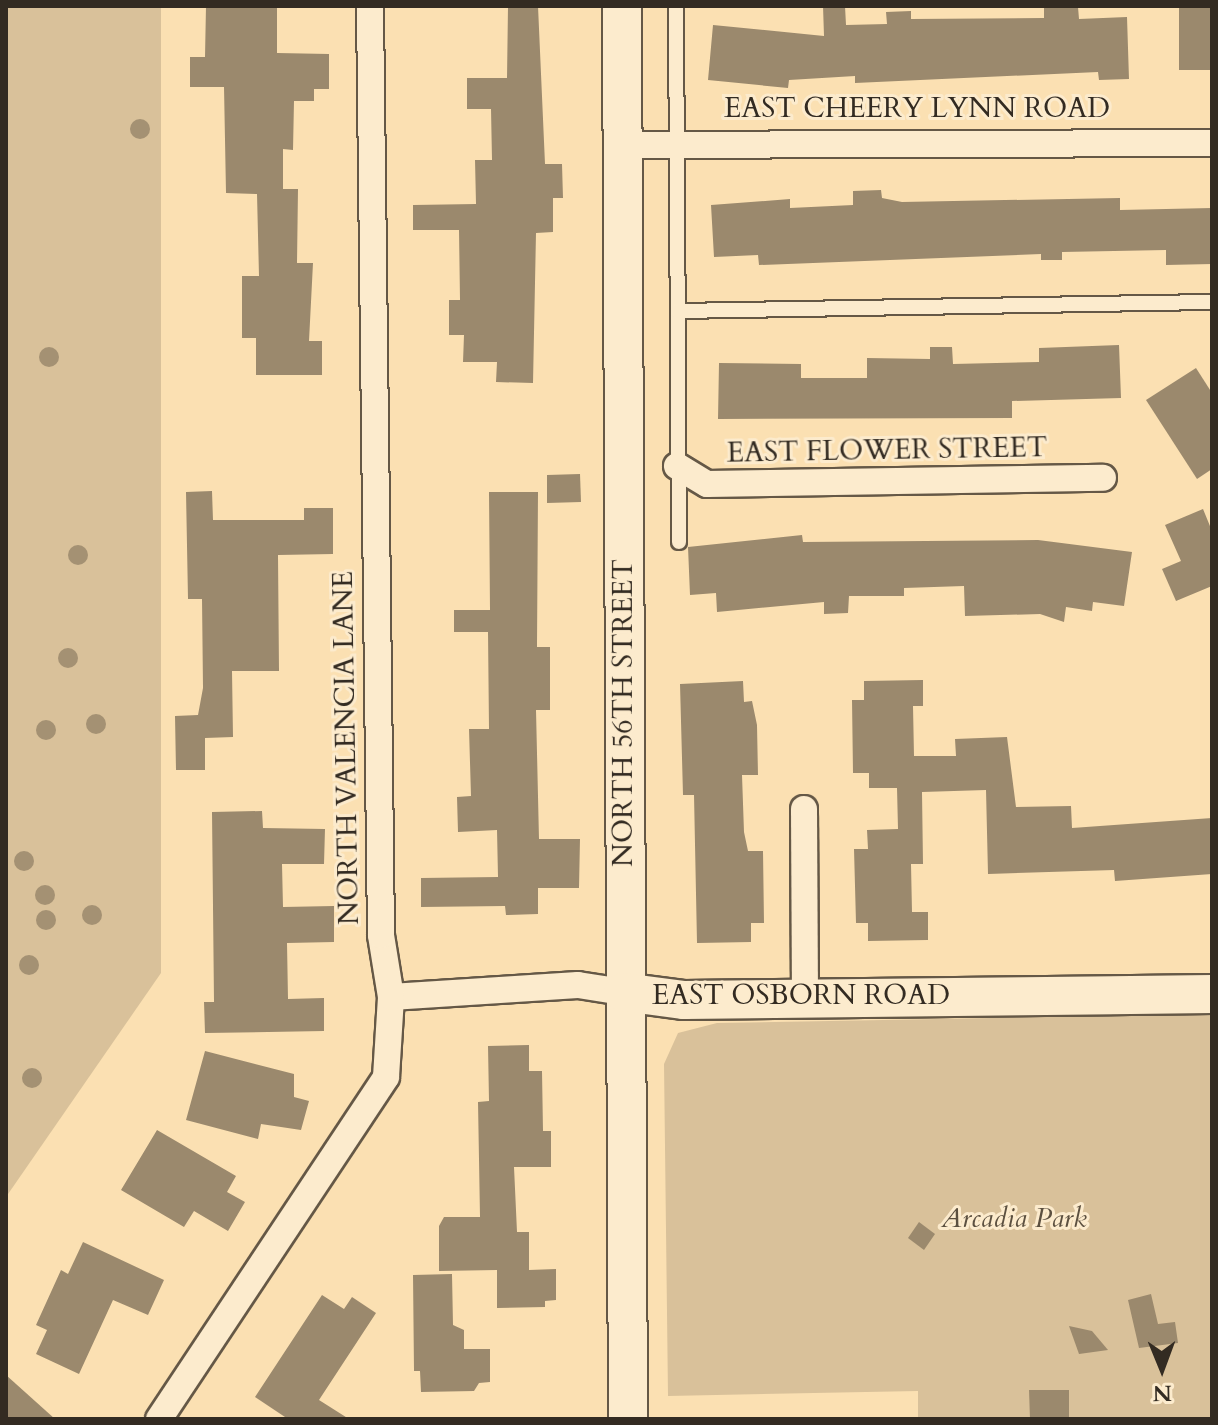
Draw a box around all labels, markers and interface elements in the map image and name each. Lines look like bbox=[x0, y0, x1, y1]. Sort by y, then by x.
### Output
street label: EAST CHEERY LYNN ROAD bbox=[724, 91, 1110, 125]
street label: EAST FLOWER STREET bbox=[726, 430, 1048, 470]
street label: NORTH 56TH STREET bbox=[606, 559, 640, 867]
street label: NORTH VALENCIA LANE bbox=[326, 571, 366, 925]
street label: EAST OSBORN ROAD bbox=[652, 978, 950, 1012]
park label: Arcadia Park bbox=[941, 1201, 1087, 1235]
north arrow bbox=[1122, 1329, 1202, 1409]
text: N bbox=[1153, 1378, 1172, 1408]

